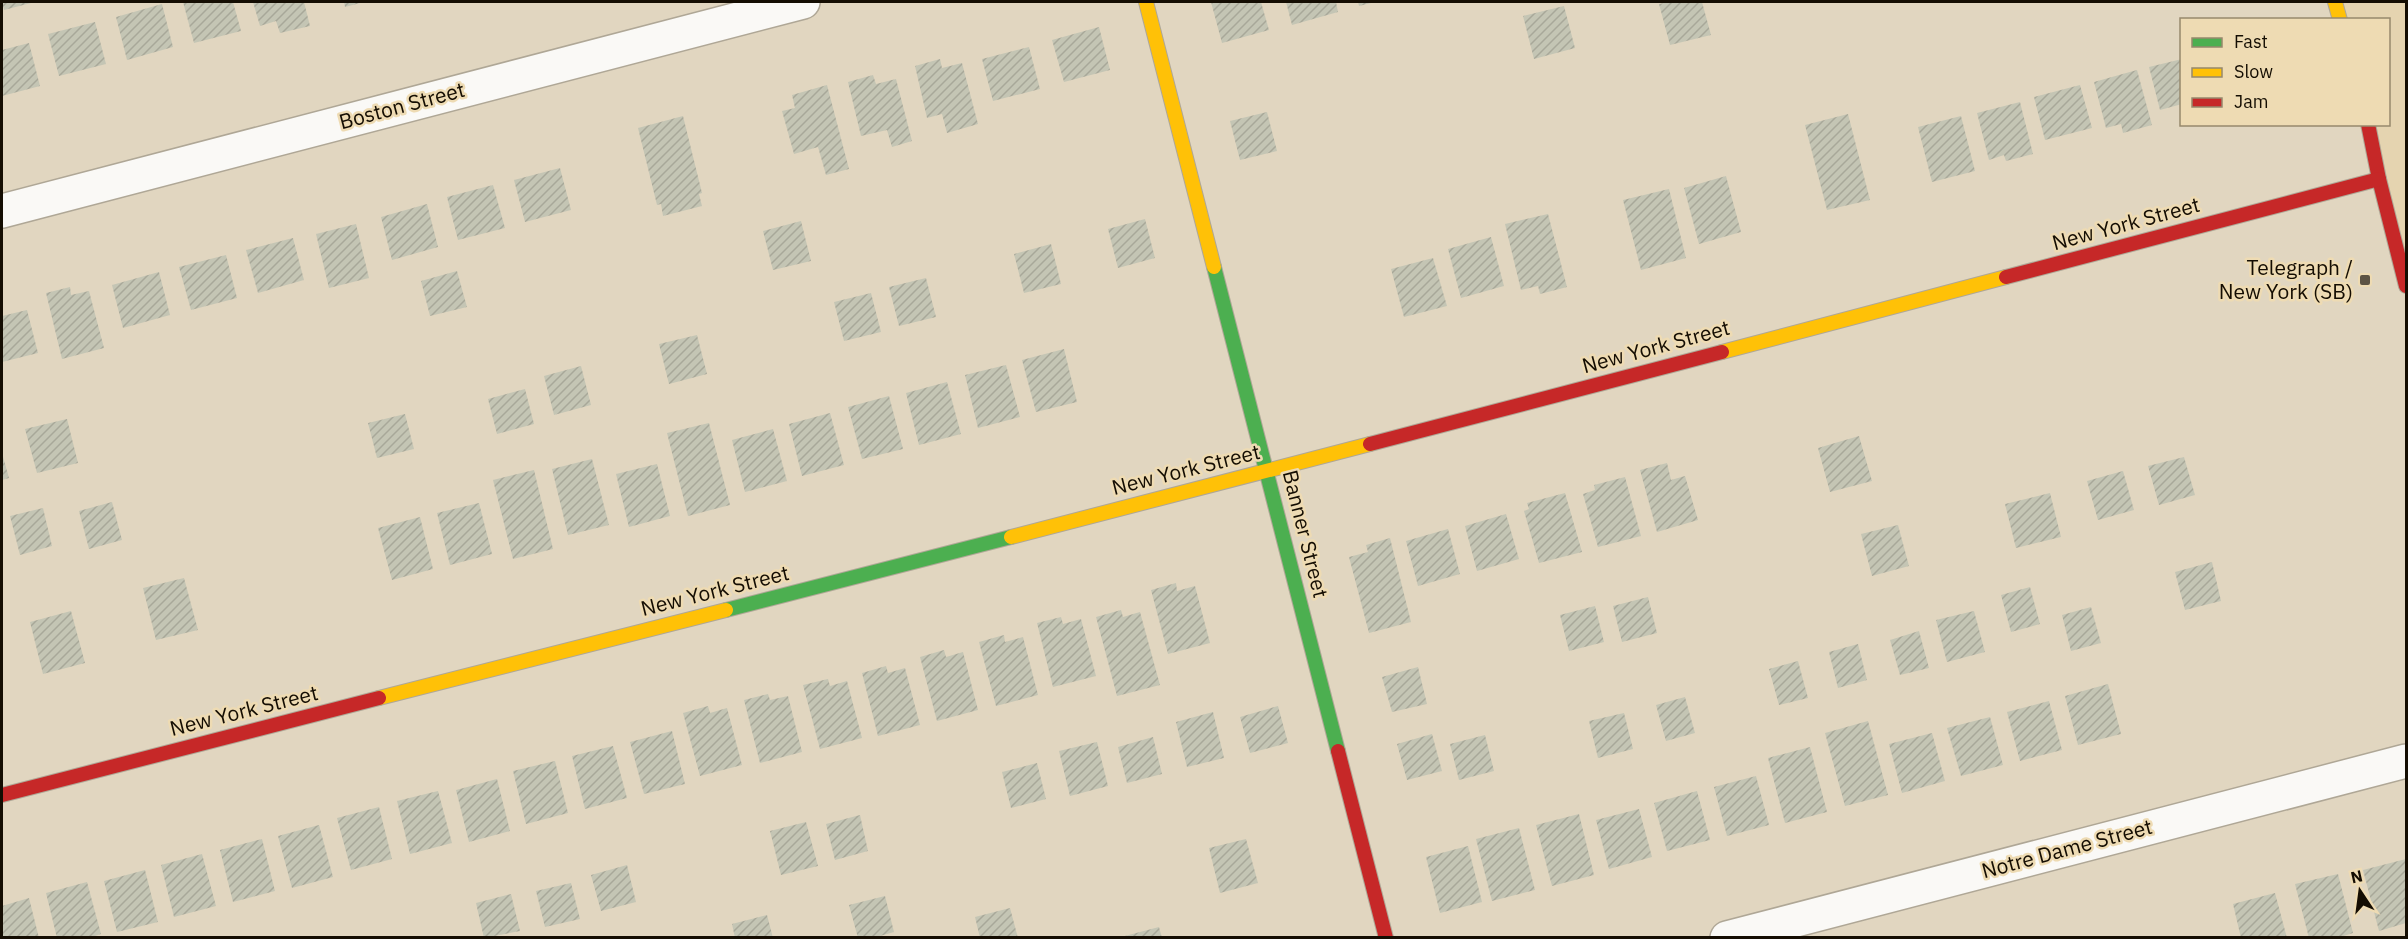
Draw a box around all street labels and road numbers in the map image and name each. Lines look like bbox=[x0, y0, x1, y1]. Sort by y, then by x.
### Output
street label: Boston Street bbox=[336, 75, 468, 135]
street label: New York Street bbox=[2049, 190, 2203, 256]
street label: New York Street bbox=[1579, 313, 1733, 379]
street label: New York Street bbox=[1109, 437, 1263, 501]
street label: Banner Street bbox=[1277, 467, 1335, 600]
street label: New York Street bbox=[638, 558, 792, 622]
street label: New York Street bbox=[167, 678, 321, 742]
street label: Notre Dame Street bbox=[1978, 812, 2155, 884]

